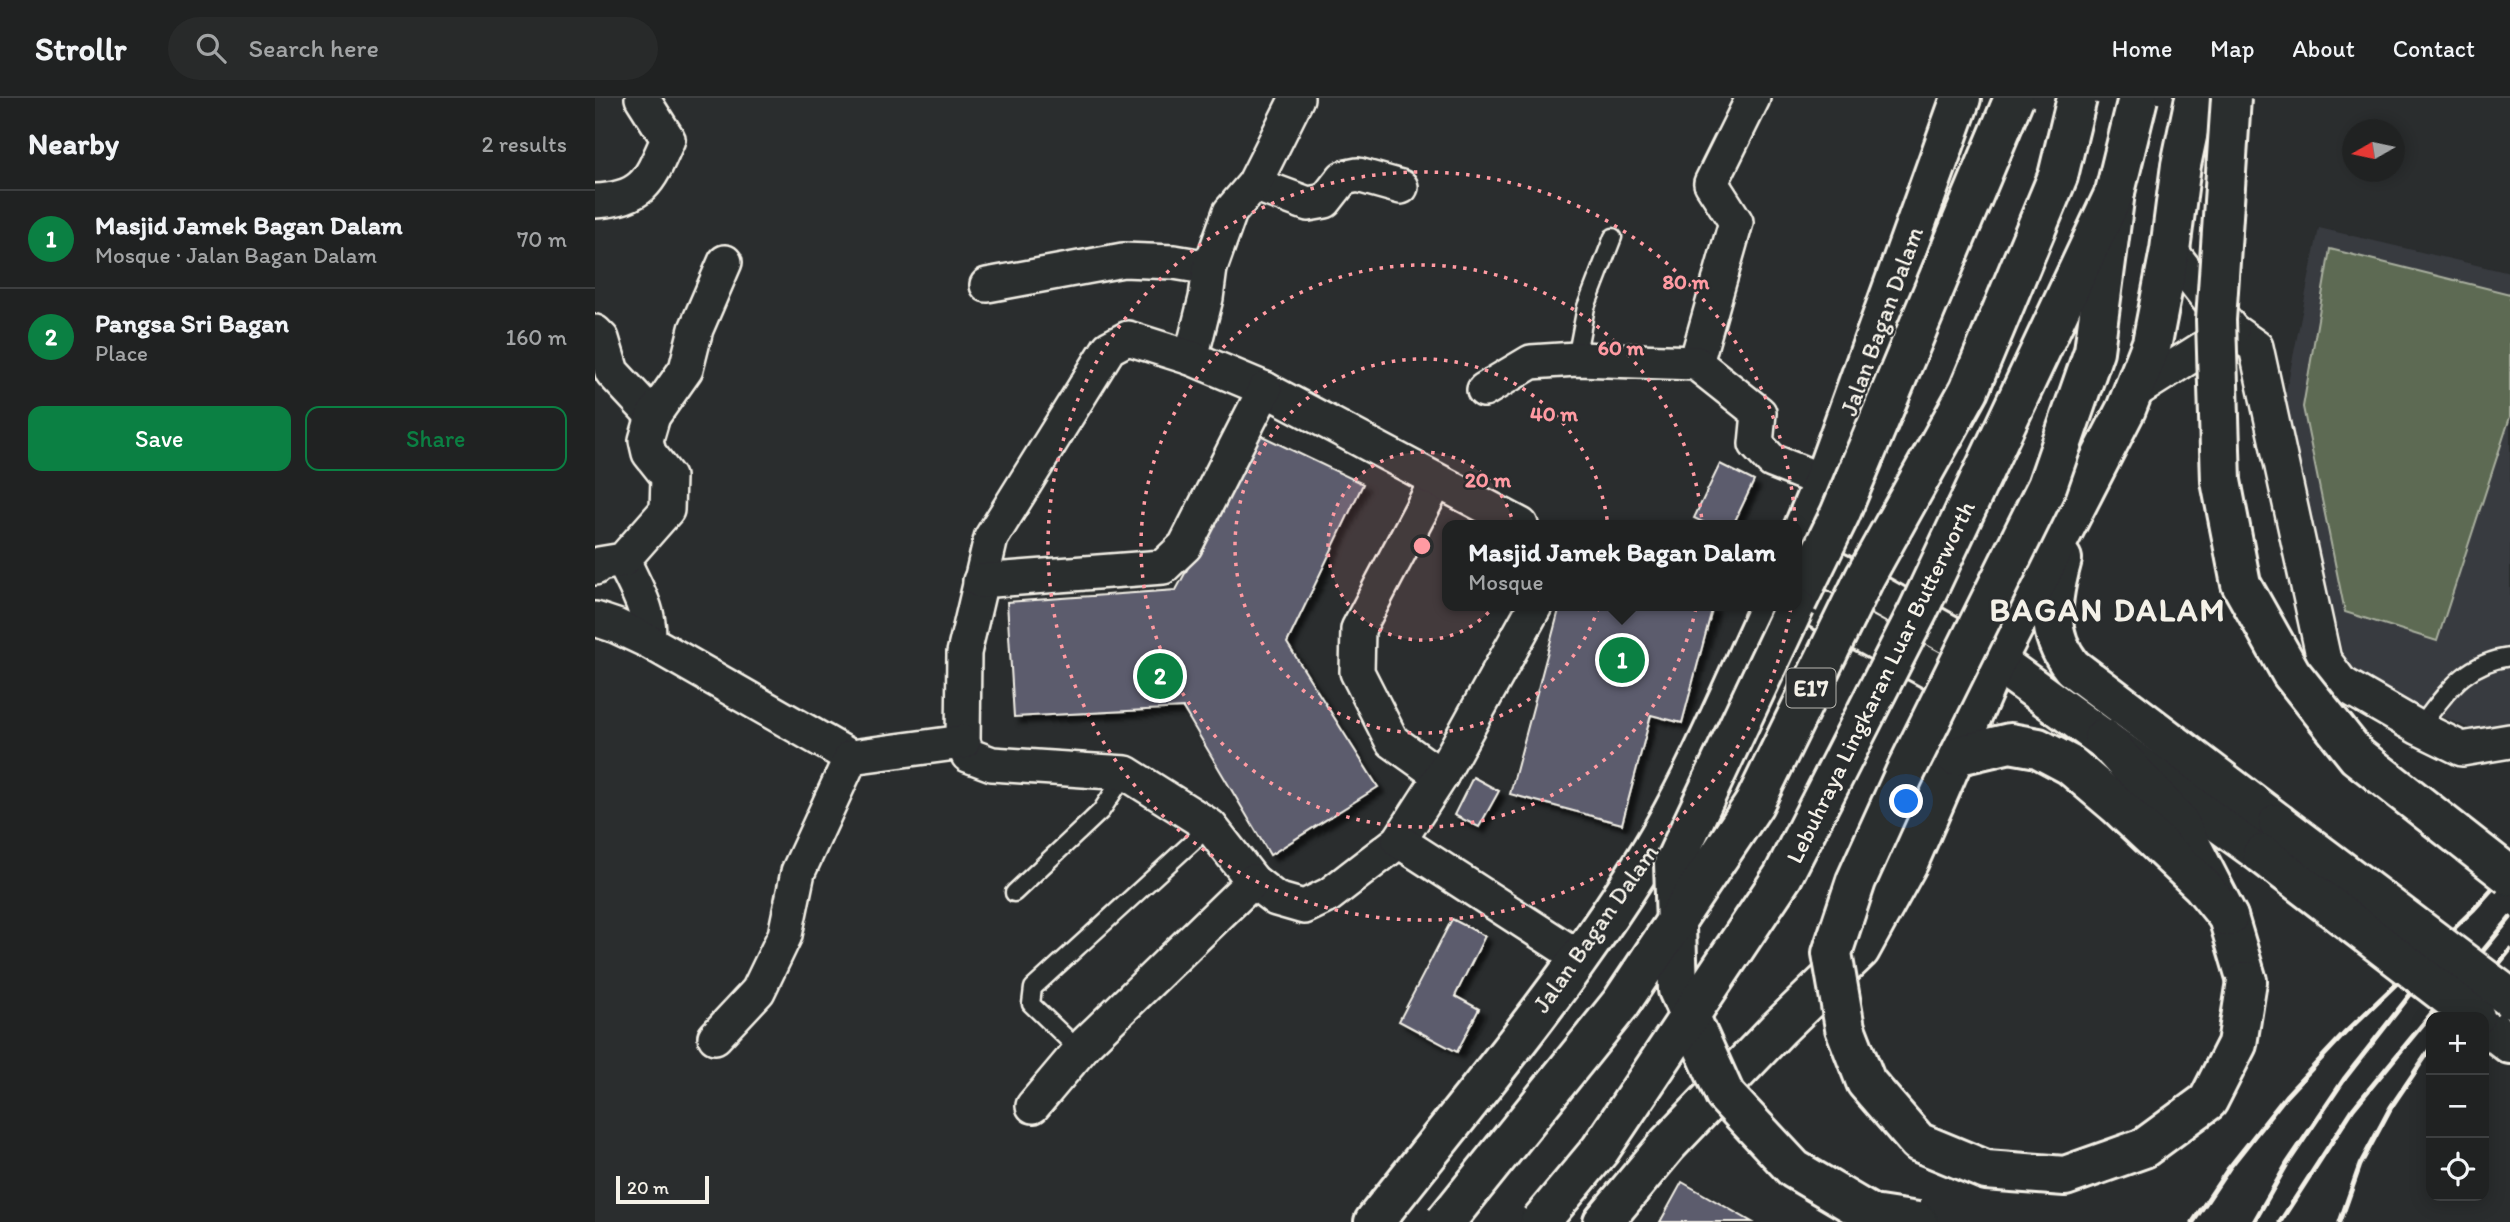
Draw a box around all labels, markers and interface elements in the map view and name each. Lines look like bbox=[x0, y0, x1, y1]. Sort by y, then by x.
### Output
search box bbox=[168, 17, 658, 80]
text: Strollr bbox=[35, 29, 126, 68]
icon: search bbox=[192, 29, 230, 67]
text: Search here bbox=[248, 32, 379, 64]
text: Home bbox=[2112, 34, 2172, 63]
text: Map bbox=[2210, 34, 2254, 63]
text: About bbox=[2292, 34, 2355, 63]
text: Contact bbox=[2393, 34, 2475, 63]
north arrow bbox=[2342, 119, 2405, 182]
text: Nearby bbox=[28, 125, 119, 162]
text: 2 results bbox=[481, 130, 567, 158]
text: Masjid Jamek Bagan Dalam bbox=[95, 209, 403, 241]
street label: Jalan Bagan Dalam bbox=[1833, 223, 1929, 419]
text: 1 bbox=[46, 225, 56, 253]
text: 70 m bbox=[517, 225, 567, 253]
text: Mosque · Jalan Bagan Dalam bbox=[95, 241, 377, 269]
text: 80 m bbox=[1663, 269, 1710, 294]
text: Pangsa Sri Bagan bbox=[95, 307, 289, 339]
text: 2 bbox=[45, 323, 57, 351]
text: 160 m bbox=[505, 323, 567, 351]
text: 60 m bbox=[1598, 335, 1645, 360]
text: Place bbox=[95, 339, 148, 367]
text: 40 m bbox=[1530, 401, 1578, 426]
button: Save bbox=[28, 406, 291, 471]
button: Share bbox=[305, 406, 567, 471]
text: 20 m bbox=[1465, 467, 1512, 492]
street label: Lebuhraya Lingkaran Luar Butterworth bbox=[1779, 496, 1981, 868]
popup bbox=[1442, 520, 1802, 611]
centre of rings bbox=[1410, 534, 1434, 558]
text: Masjid Jamek Bagan Dalam bbox=[1468, 536, 1776, 568]
text: Mosque bbox=[1468, 568, 1544, 596]
district label: BAGAN DALAM bbox=[1989, 591, 2227, 629]
pin: 1 bbox=[1599, 634, 1645, 686]
pin: 2 bbox=[1137, 650, 1183, 702]
road number: E17 bbox=[1787, 668, 1835, 708]
your location bbox=[1889, 784, 1923, 818]
street label: Jalan Bagan Dalam bbox=[1526, 838, 1664, 1018]
map controls bbox=[2426, 1012, 2489, 1201]
button: + bbox=[2426, 1012, 2489, 1075]
button: − bbox=[2426, 1075, 2489, 1138]
button: locate bbox=[2426, 1138, 2489, 1201]
scale bar bbox=[616, 1173, 709, 1205]
text: 20 m bbox=[627, 1176, 669, 1199]

